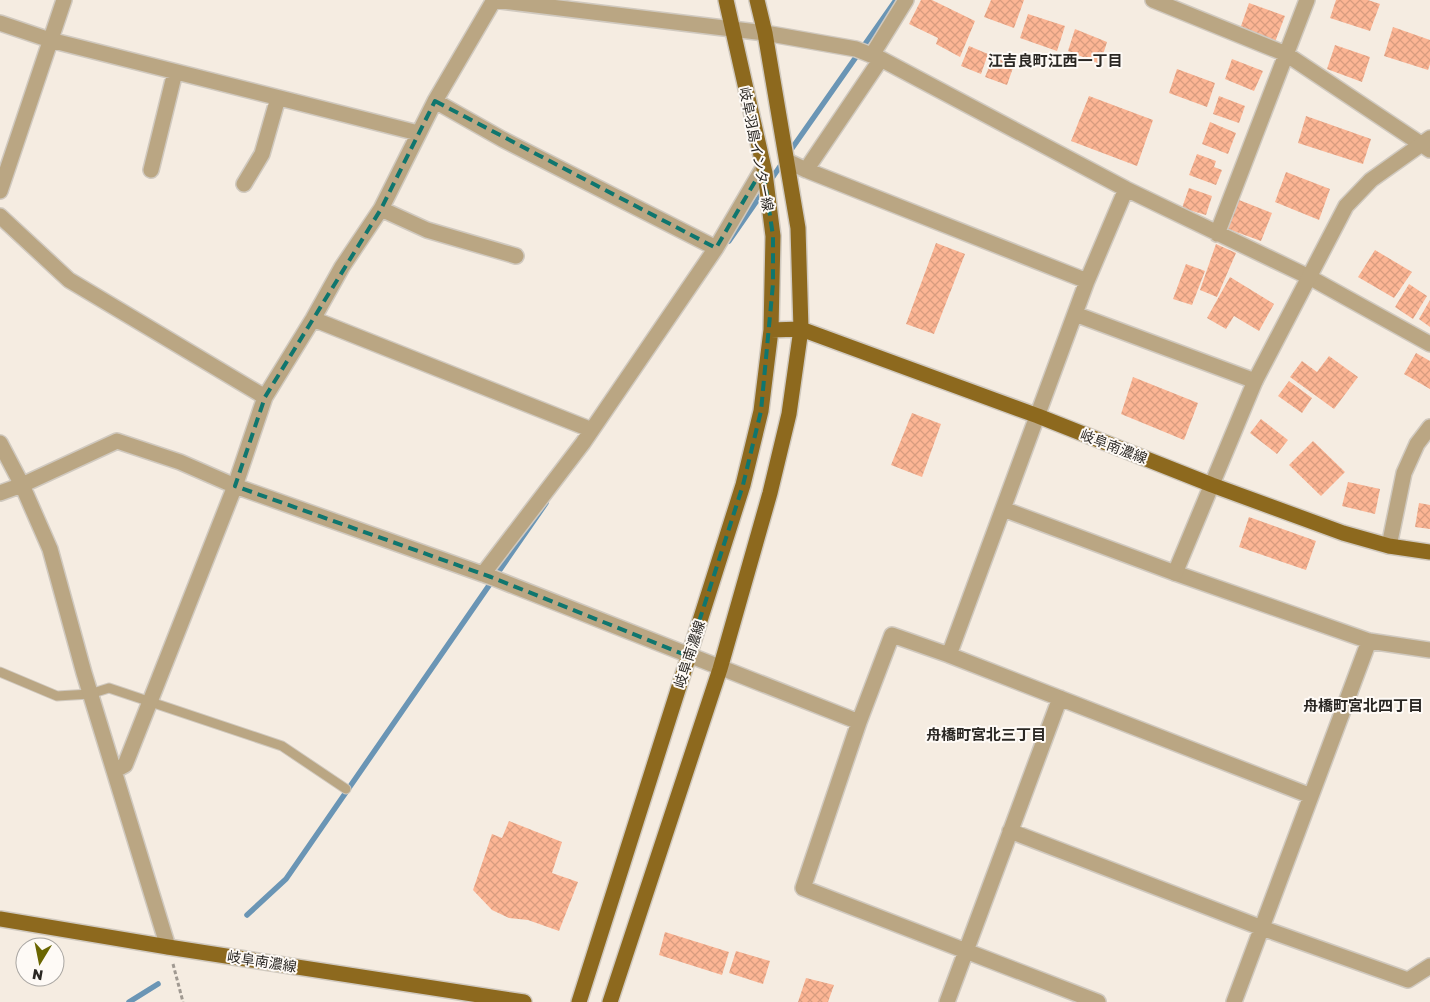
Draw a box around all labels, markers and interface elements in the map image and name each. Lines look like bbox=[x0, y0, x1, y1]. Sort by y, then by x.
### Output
district label: 江吉良町江西一丁目 bbox=[987, 51, 1123, 69]
street label: 岐阜羽島インター線 bbox=[737, 86, 777, 212]
street label: 岐阜南濃線 bbox=[1078, 426, 1150, 466]
street label: 岐阜南濃線 bbox=[670, 618, 708, 690]
district label: 舟橋町宮北四丁目 bbox=[1303, 696, 1423, 714]
district label: 舟橋町宮北三丁目 bbox=[926, 725, 1046, 743]
north arrow bbox=[15, 937, 65, 987]
street label: 岐阜南濃線 bbox=[226, 947, 298, 975]
text: N bbox=[31, 966, 44, 985]

